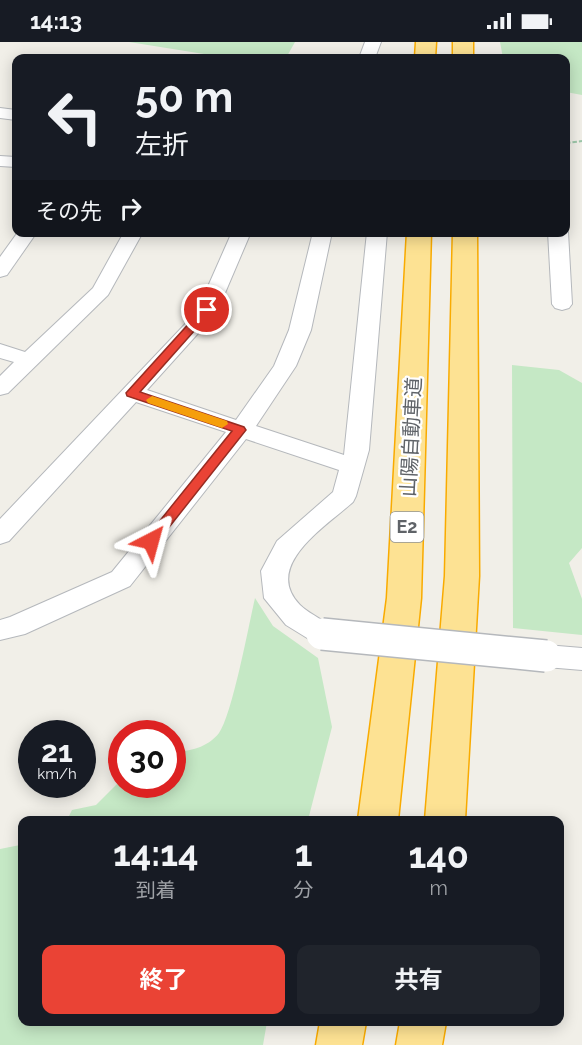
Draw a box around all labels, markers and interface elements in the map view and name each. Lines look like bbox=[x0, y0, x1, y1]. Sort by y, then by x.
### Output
text: 14:13 bbox=[30, 8, 82, 34]
text: 50 m bbox=[135, 73, 233, 122]
icon: left bbox=[36, 78, 114, 156]
text: 左折 bbox=[135, 129, 189, 160]
icon: right bbox=[114, 192, 147, 225]
text: その先 bbox=[36, 198, 102, 224]
pin bbox=[181, 284, 232, 335]
icon: arrive bbox=[190, 293, 223, 326]
street label: 山陽自動車道 bbox=[396, 376, 426, 498]
position arrow bbox=[119, 509, 183, 573]
road number: E2 bbox=[390, 512, 424, 542]
speed limit sign: 30 bbox=[108, 720, 186, 798]
text: 21 bbox=[41, 734, 73, 769]
text: km/h bbox=[37, 765, 77, 783]
text: 14:14 bbox=[113, 832, 199, 874]
text: 1 bbox=[295, 832, 312, 874]
text: 140 bbox=[409, 834, 469, 876]
text: m bbox=[430, 876, 448, 900]
text: 到着 bbox=[136, 878, 176, 902]
text: 分 bbox=[294, 878, 314, 902]
button: 終了 bbox=[42, 945, 285, 1014]
button: 共有 bbox=[297, 945, 540, 1014]

